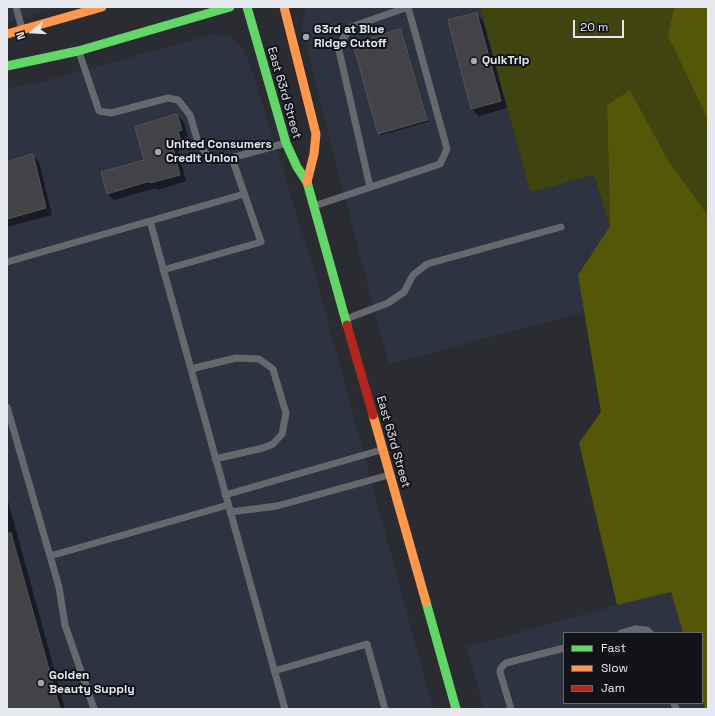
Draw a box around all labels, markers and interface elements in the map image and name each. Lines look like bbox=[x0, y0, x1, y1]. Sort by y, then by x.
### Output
north arrow bbox=[12, 12, 52, 52]
scale bar bbox=[575, 12, 626, 38]
text: 20 m bbox=[580, 19, 608, 35]
place label: 63rd at Blue Ridge Cutoff bbox=[314, 23, 387, 51]
text: N bbox=[13, 30, 28, 41]
marker: 63rd at Blue Ridge Cutoff bbox=[301, 32, 311, 42]
street label: East 63rd Street bbox=[264, 45, 304, 141]
place label: QuikTrip bbox=[482, 54, 529, 68]
marker: QuikTrip bbox=[469, 56, 479, 66]
place label: United Consumers Credit Union bbox=[166, 138, 272, 166]
marker: United Consumers Credit Union bbox=[153, 147, 163, 157]
street label: East 63rd Street bbox=[373, 394, 413, 490]
legend bbox=[563, 632, 703, 704]
text: Fast bbox=[601, 640, 626, 656]
text: Slow bbox=[601, 660, 628, 676]
place label: Golden Beauty Supply bbox=[49, 669, 135, 697]
marker: Golden Beauty Supply bbox=[36, 678, 46, 688]
text: Jam bbox=[601, 680, 625, 696]

